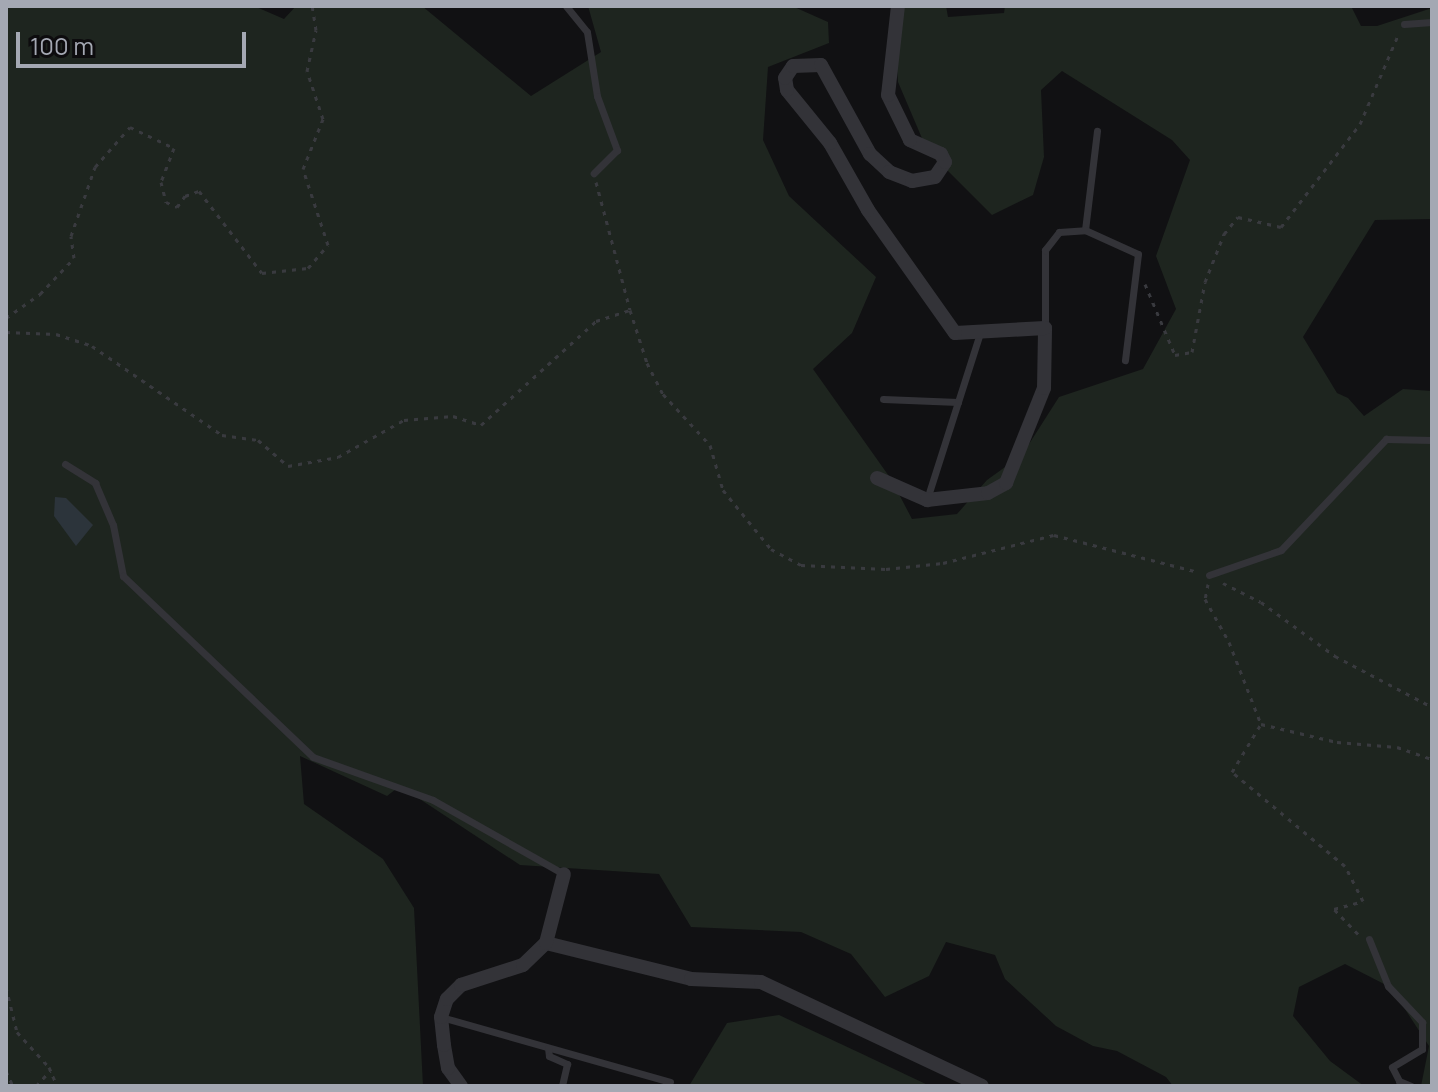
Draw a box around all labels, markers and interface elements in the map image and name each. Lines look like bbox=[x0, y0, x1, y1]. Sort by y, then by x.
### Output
scale bar bbox=[20, 16, 250, 66]
text: 100 m bbox=[30, 29, 94, 62]

